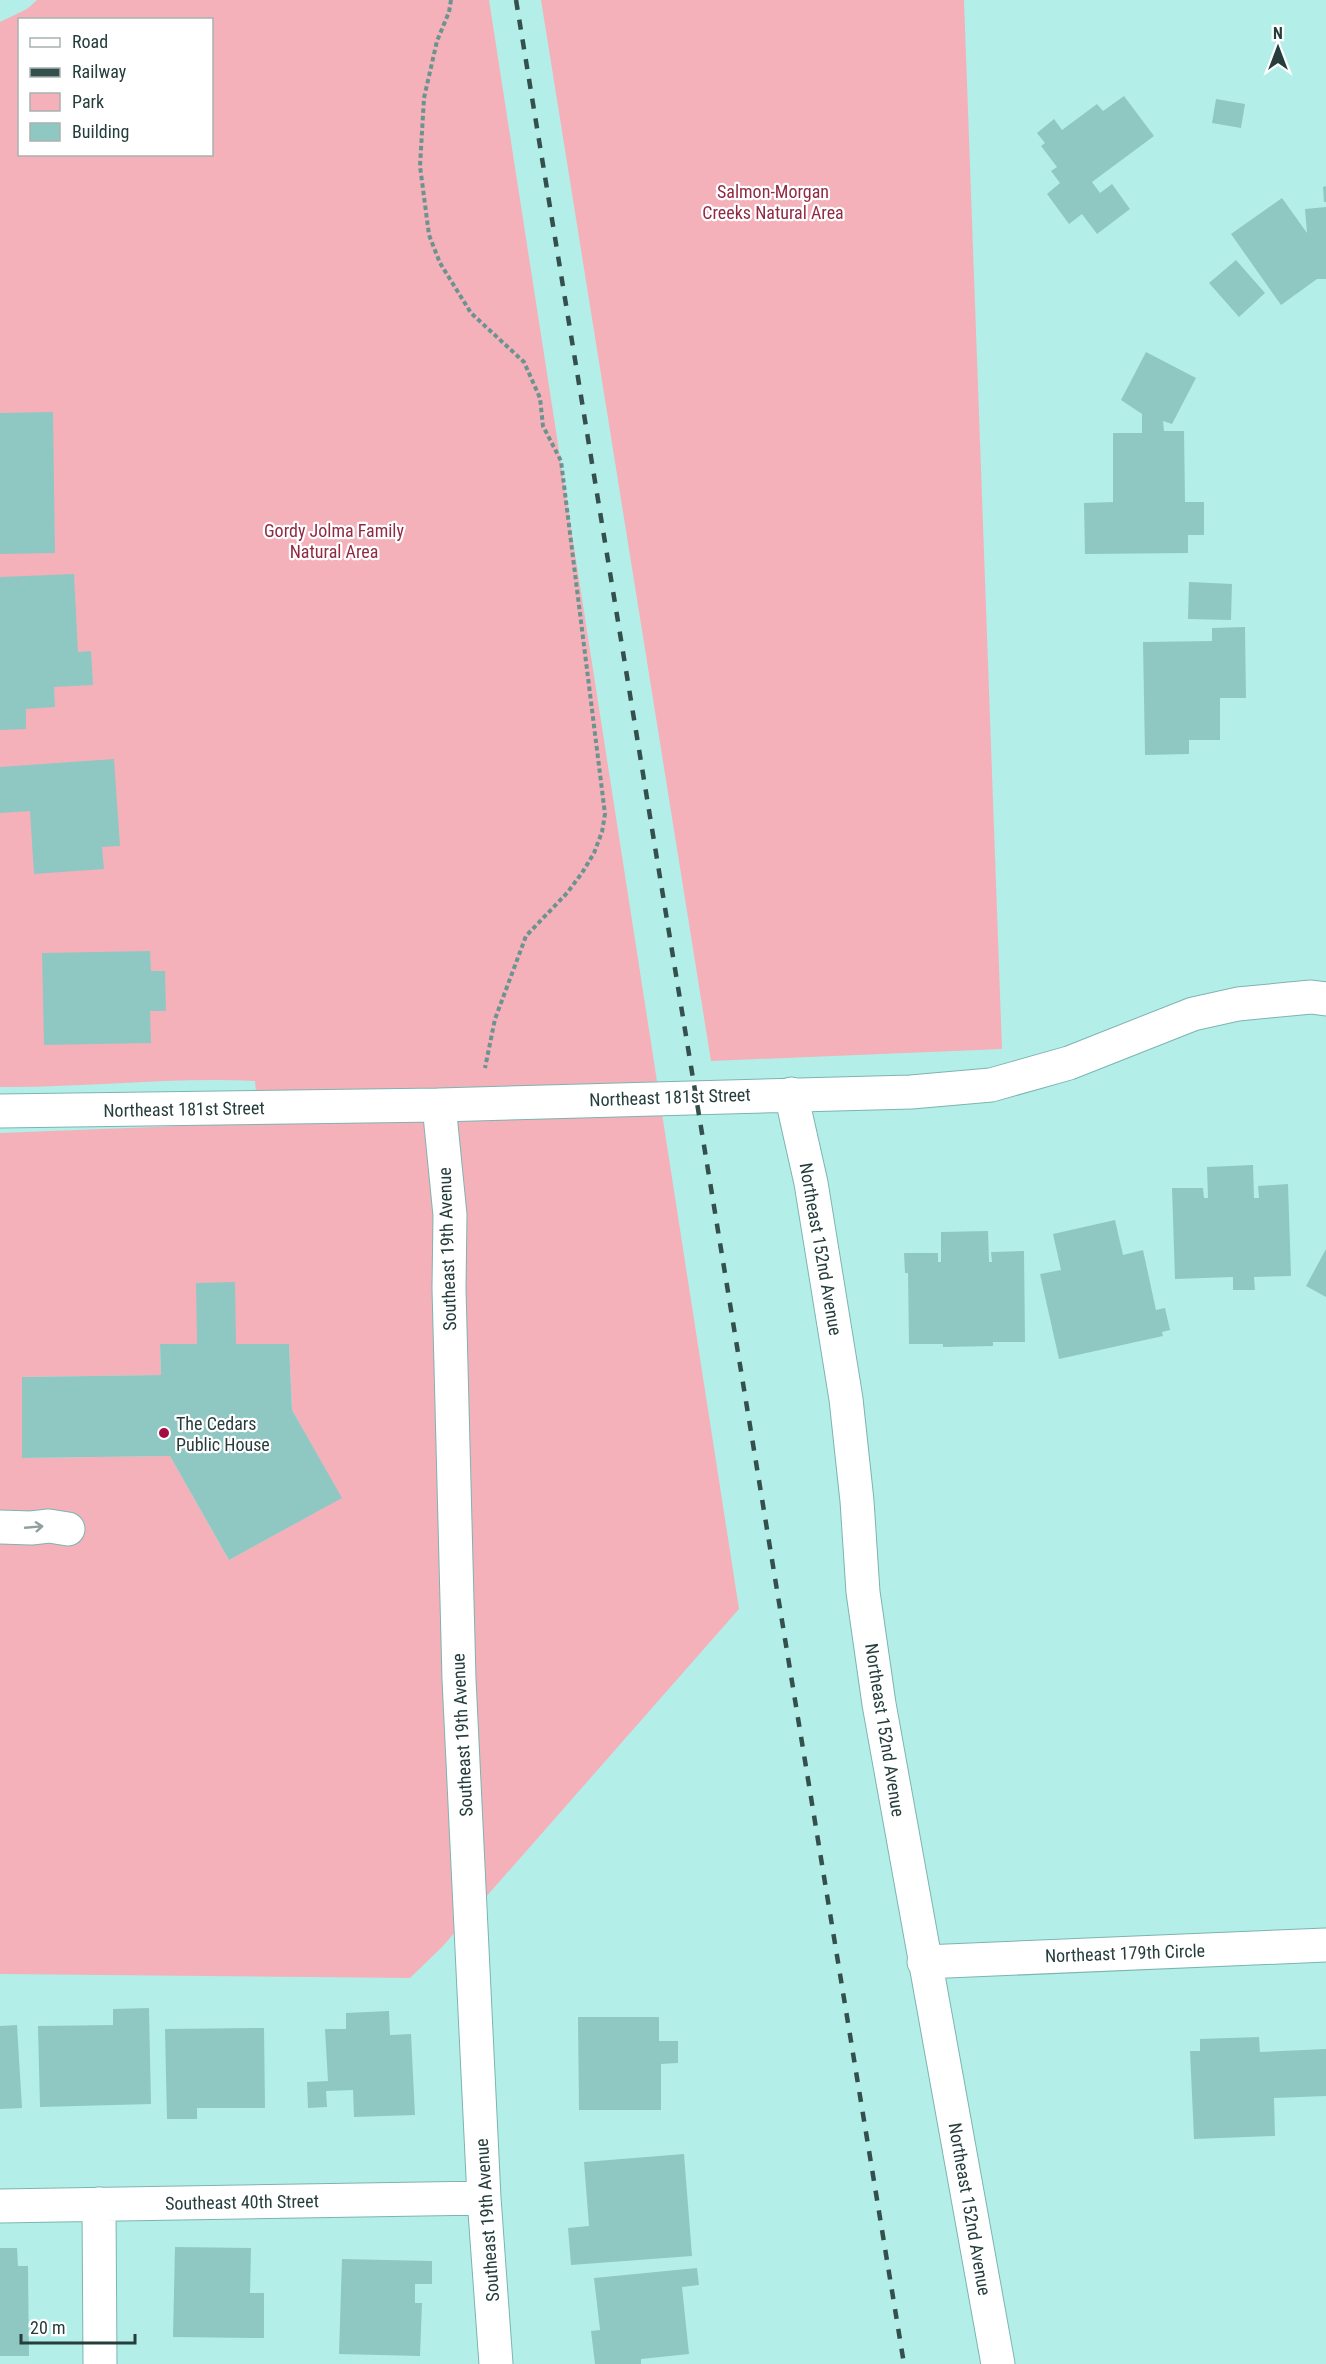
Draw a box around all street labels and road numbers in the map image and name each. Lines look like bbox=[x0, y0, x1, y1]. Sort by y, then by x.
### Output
street label: Northeast 181st Street bbox=[589, 1084, 751, 1110]
street label: Northeast 181st Street bbox=[103, 1097, 265, 1121]
street label: Northeast 152nd Avenue bbox=[795, 1161, 847, 1337]
street label: Southeast 19th Avenue bbox=[434, 1167, 460, 1331]
street label: Northeast 152nd Avenue bbox=[861, 1642, 909, 1818]
street label: Southeast 19th Avenue bbox=[447, 1653, 477, 1817]
street label: Northeast 179th Circle bbox=[1045, 1940, 1205, 1966]
street label: Northeast 152nd Avenue bbox=[944, 2121, 996, 2297]
street label: Southeast 19th Avenue bbox=[471, 2138, 503, 2302]
street label: Southeast 40th Street bbox=[165, 2190, 319, 2214]

